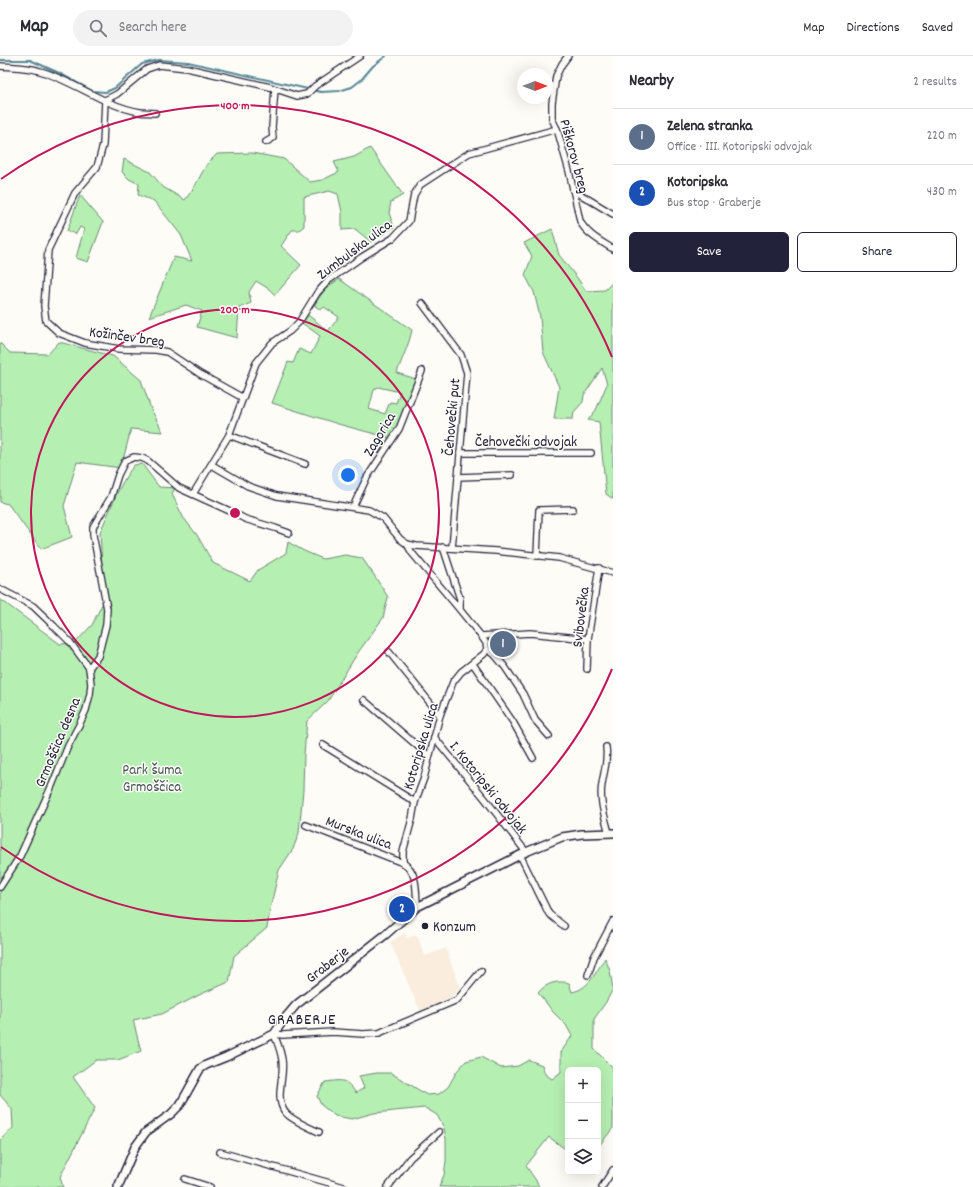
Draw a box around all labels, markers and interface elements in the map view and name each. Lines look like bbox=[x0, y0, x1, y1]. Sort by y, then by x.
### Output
search box bbox=[73, 10, 353, 46]
text: Map bbox=[20, 14, 49, 41]
icon: search bbox=[87, 17, 109, 39]
text: Search here bbox=[119, 17, 187, 39]
text: Map bbox=[803, 18, 825, 38]
text: Directions bbox=[847, 18, 900, 38]
text: Saved bbox=[922, 18, 953, 38]
north arrow bbox=[517, 68, 553, 104]
text: Nearby bbox=[629, 70, 673, 94]
text: 2 results bbox=[913, 73, 957, 92]
text: 400 m bbox=[220, 98, 250, 115]
text: Zelena stranka bbox=[667, 116, 752, 138]
street label: Piškorov breg bbox=[553, 117, 594, 196]
text: 1 bbox=[641, 127, 643, 146]
text: 220 m bbox=[927, 127, 957, 146]
text: Office · III. Kotoripski odvojak bbox=[667, 138, 812, 157]
text: Kotoripska bbox=[667, 172, 728, 194]
text: 2 bbox=[639, 183, 645, 202]
text: 430 m bbox=[927, 183, 957, 202]
text: Bus stop · Graberje bbox=[667, 194, 761, 213]
street label: Zumbulska ulica bbox=[313, 215, 398, 286]
button: Save bbox=[629, 232, 789, 272]
button: Share bbox=[797, 232, 957, 272]
text: 200 m bbox=[220, 302, 250, 319]
street label: Kožinčev breg bbox=[88, 322, 166, 354]
street label: Čehovečki put bbox=[439, 377, 467, 457]
street label: Zagorica bbox=[359, 408, 403, 461]
street label: Čehovečki odvojak bbox=[475, 432, 577, 454]
your location bbox=[338, 465, 358, 485]
centre of rings bbox=[228, 506, 242, 520]
street label: Svibovečka bbox=[567, 585, 597, 649]
pin: 1 bbox=[490, 629, 516, 659]
street label: Grmoščica desna bbox=[30, 694, 88, 791]
street label: Kotoripska ulica bbox=[398, 700, 446, 793]
street label: I. Kotoripski odvojak bbox=[443, 737, 532, 839]
park label: Park šuma Grmoščica bbox=[122, 760, 183, 799]
street label: Murska ulica bbox=[322, 811, 396, 857]
pin: 2 bbox=[389, 894, 415, 924]
place label: Konzum bbox=[433, 917, 476, 939]
marker: Konzum bbox=[420, 921, 430, 931]
street label: Graberje bbox=[302, 941, 355, 989]
district label: GRABERJE bbox=[268, 1009, 336, 1032]
map controls bbox=[565, 1067, 601, 1175]
button: + bbox=[565, 1067, 601, 1103]
button: − bbox=[565, 1103, 601, 1139]
button: layers bbox=[565, 1139, 601, 1175]

